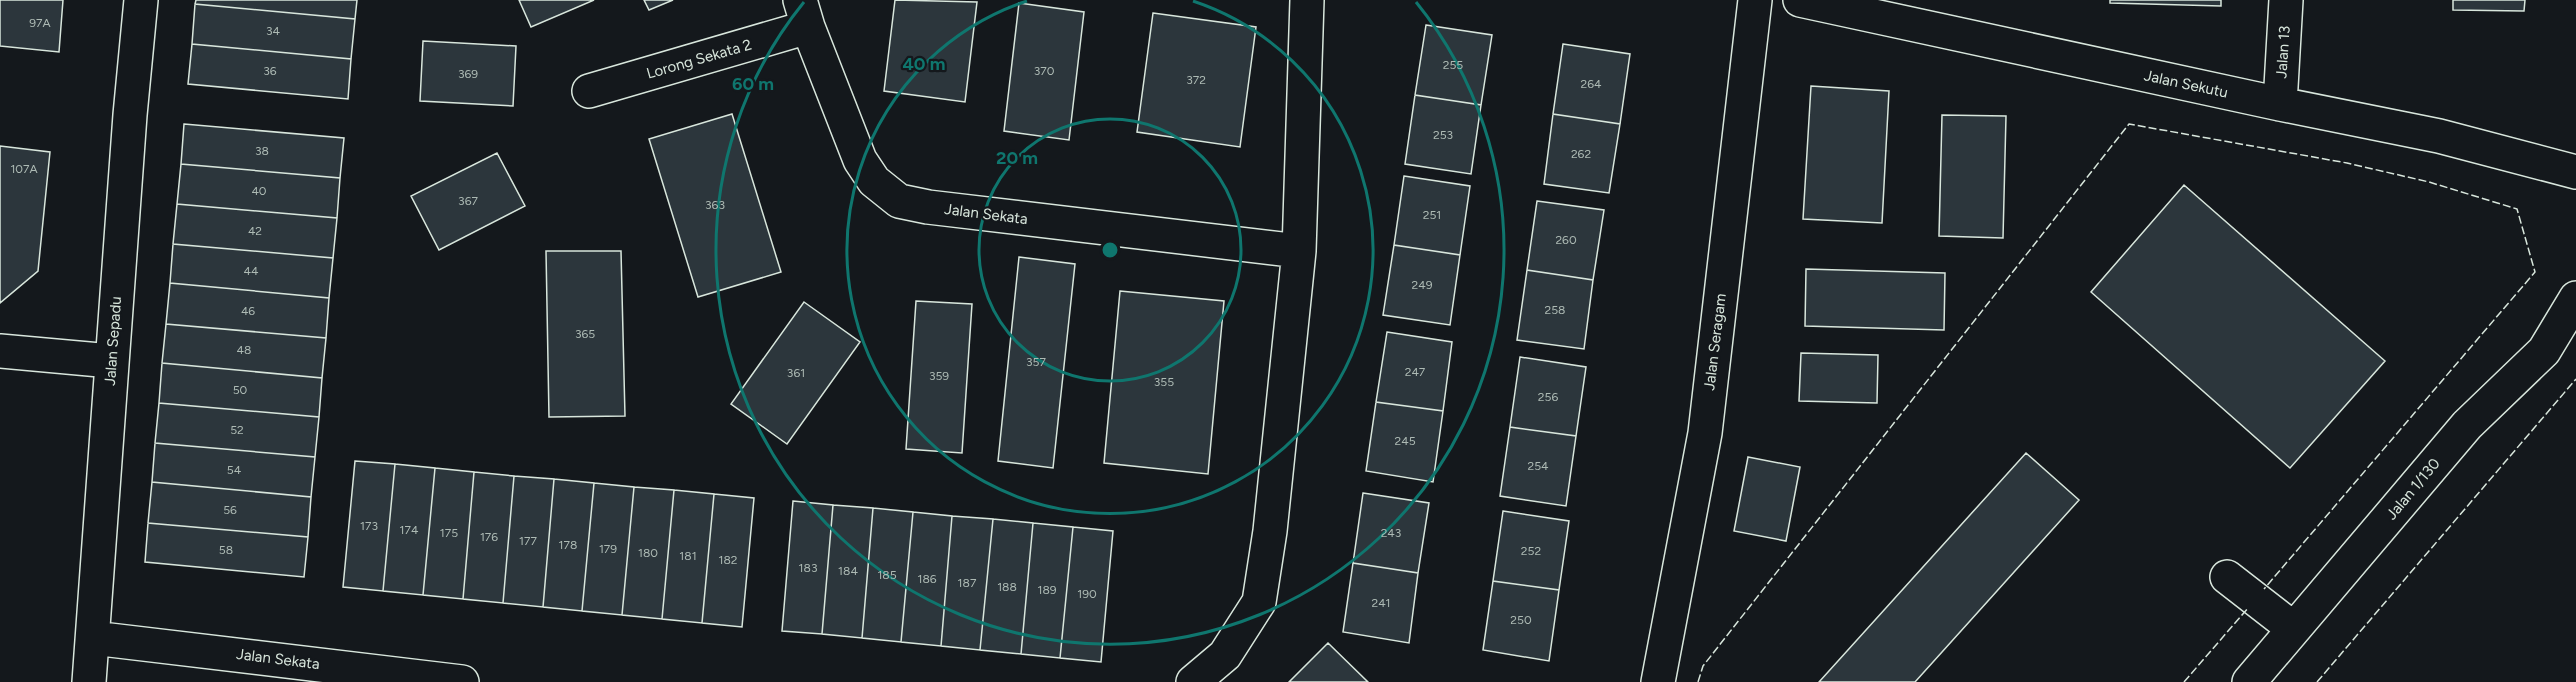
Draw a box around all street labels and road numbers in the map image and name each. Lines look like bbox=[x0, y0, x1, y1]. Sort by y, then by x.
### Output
street label: Jalan 13 bbox=[2272, 25, 2294, 79]
street label: Lorong Sekata 2 bbox=[644, 35, 754, 83]
street label: Jalan Sekutu bbox=[2142, 66, 2230, 102]
street label: Jalan Sekata bbox=[943, 200, 1029, 228]
street label: Jalan Seragam bbox=[1700, 292, 1730, 392]
street label: Jalan Sepadu bbox=[101, 296, 125, 386]
street label: Jalan 1/130 bbox=[2382, 455, 2444, 523]
street label: Jalan Sekata bbox=[235, 645, 321, 673]

